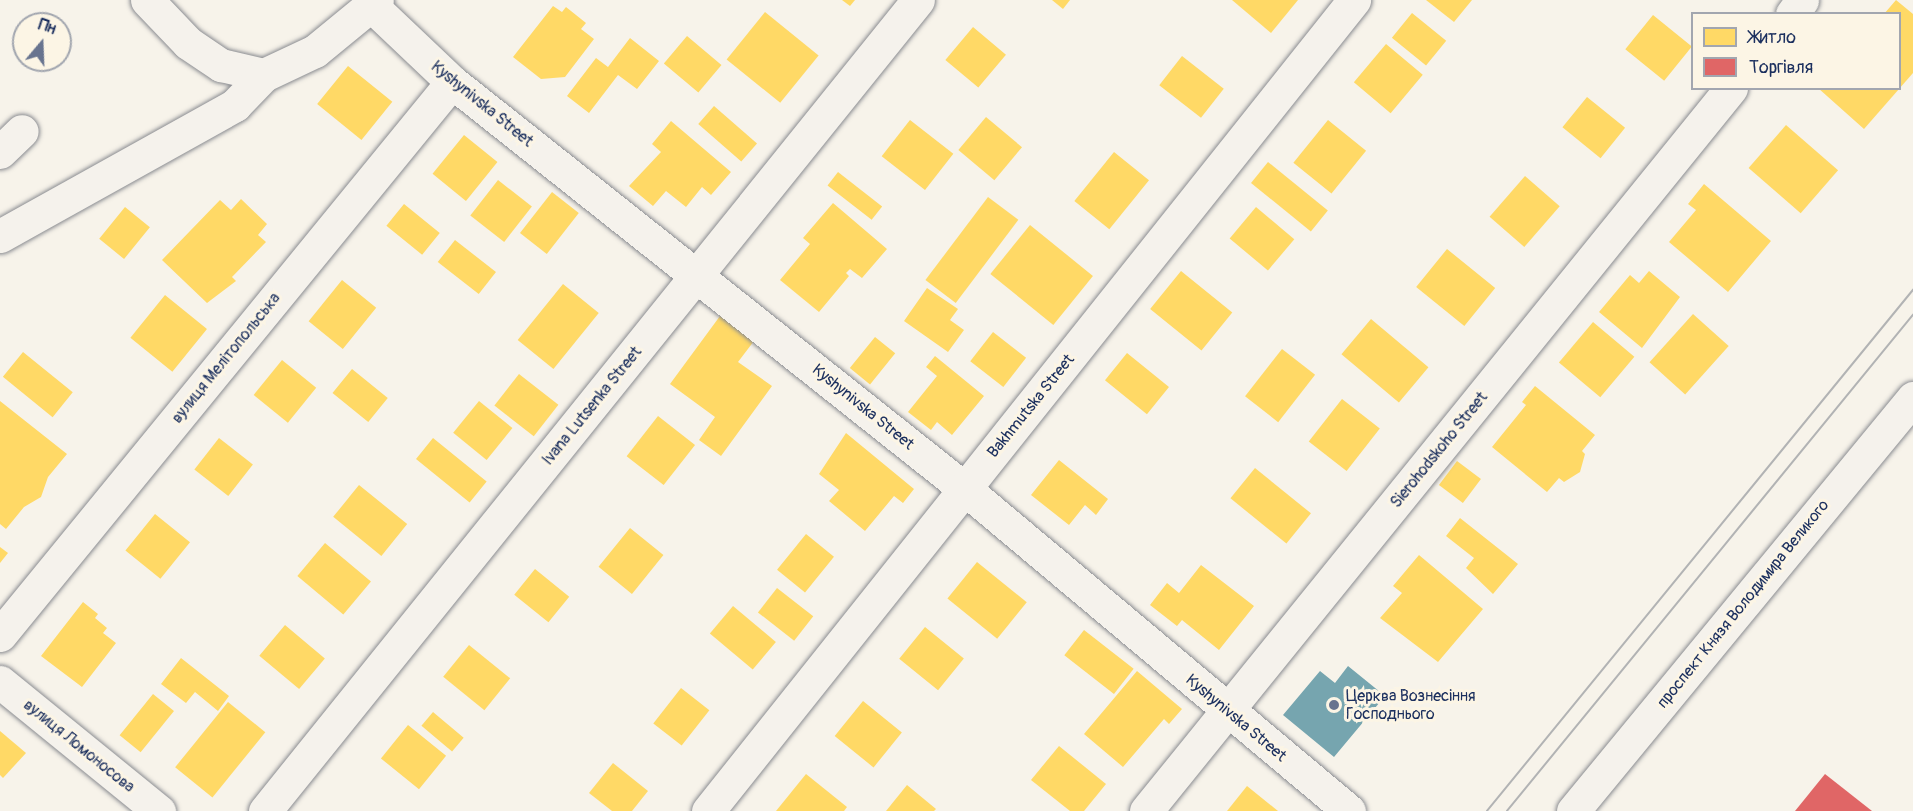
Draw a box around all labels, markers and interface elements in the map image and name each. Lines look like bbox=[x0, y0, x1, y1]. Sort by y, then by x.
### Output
north arrow bbox=[12, 12, 72, 72]
legend bbox=[1691, 12, 1901, 90]
text: Пн bbox=[36, 15, 59, 39]
text: Житло bbox=[1749, 26, 1796, 49]
text: Торгівля bbox=[1749, 56, 1813, 79]
street label: Kyshynivska Street bbox=[427, 57, 537, 151]
street label: вулиця Мелітопольська bbox=[167, 289, 285, 427]
street label: Ivana Lutsenka Street bbox=[538, 343, 646, 469]
street label: Bakhmutska Street bbox=[983, 350, 1079, 462]
street label: Kyshynivska Street bbox=[808, 360, 918, 454]
street label: Sierohodskoho Street bbox=[1386, 388, 1492, 512]
street label: проспект Князя Володимира Великого bbox=[1653, 496, 1833, 712]
street label: Kyshynivska Street bbox=[1182, 670, 1290, 766]
place label: Церква Вознесіння Господнього bbox=[1346, 686, 1476, 724]
street label: вулиця Ломоносова bbox=[20, 695, 138, 797]
marker: Церква Вознесіння Господнього bbox=[1327, 698, 1341, 712]

